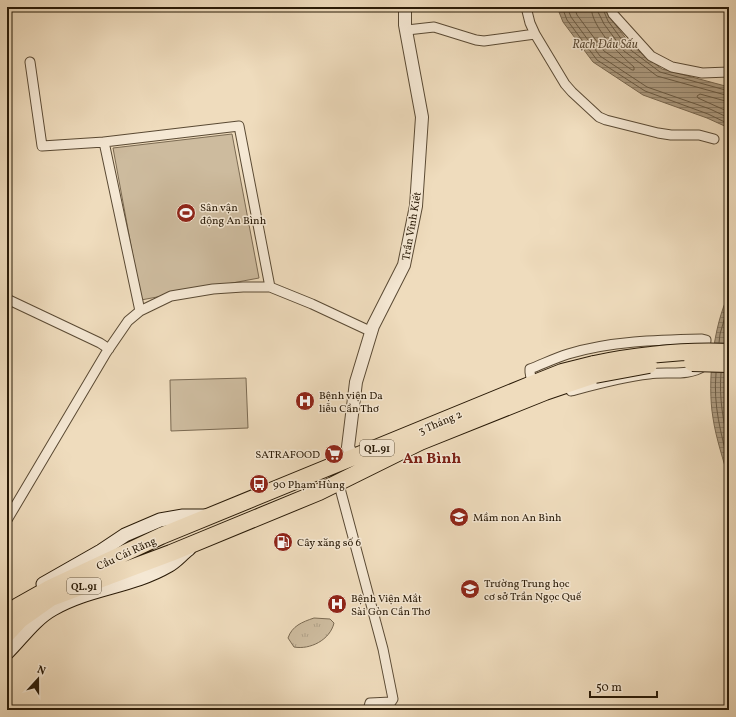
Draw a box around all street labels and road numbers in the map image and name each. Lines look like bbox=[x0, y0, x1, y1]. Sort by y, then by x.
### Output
street label: Trần Vĩnh Kiết bbox=[399, 190, 426, 262]
street label: 3 Tháng 2 bbox=[416, 407, 465, 439]
road number: QL.91 bbox=[360, 440, 394, 456]
street label: Cầu Cái Răng bbox=[94, 534, 159, 575]
road number: QL.91 bbox=[67, 578, 101, 594]

